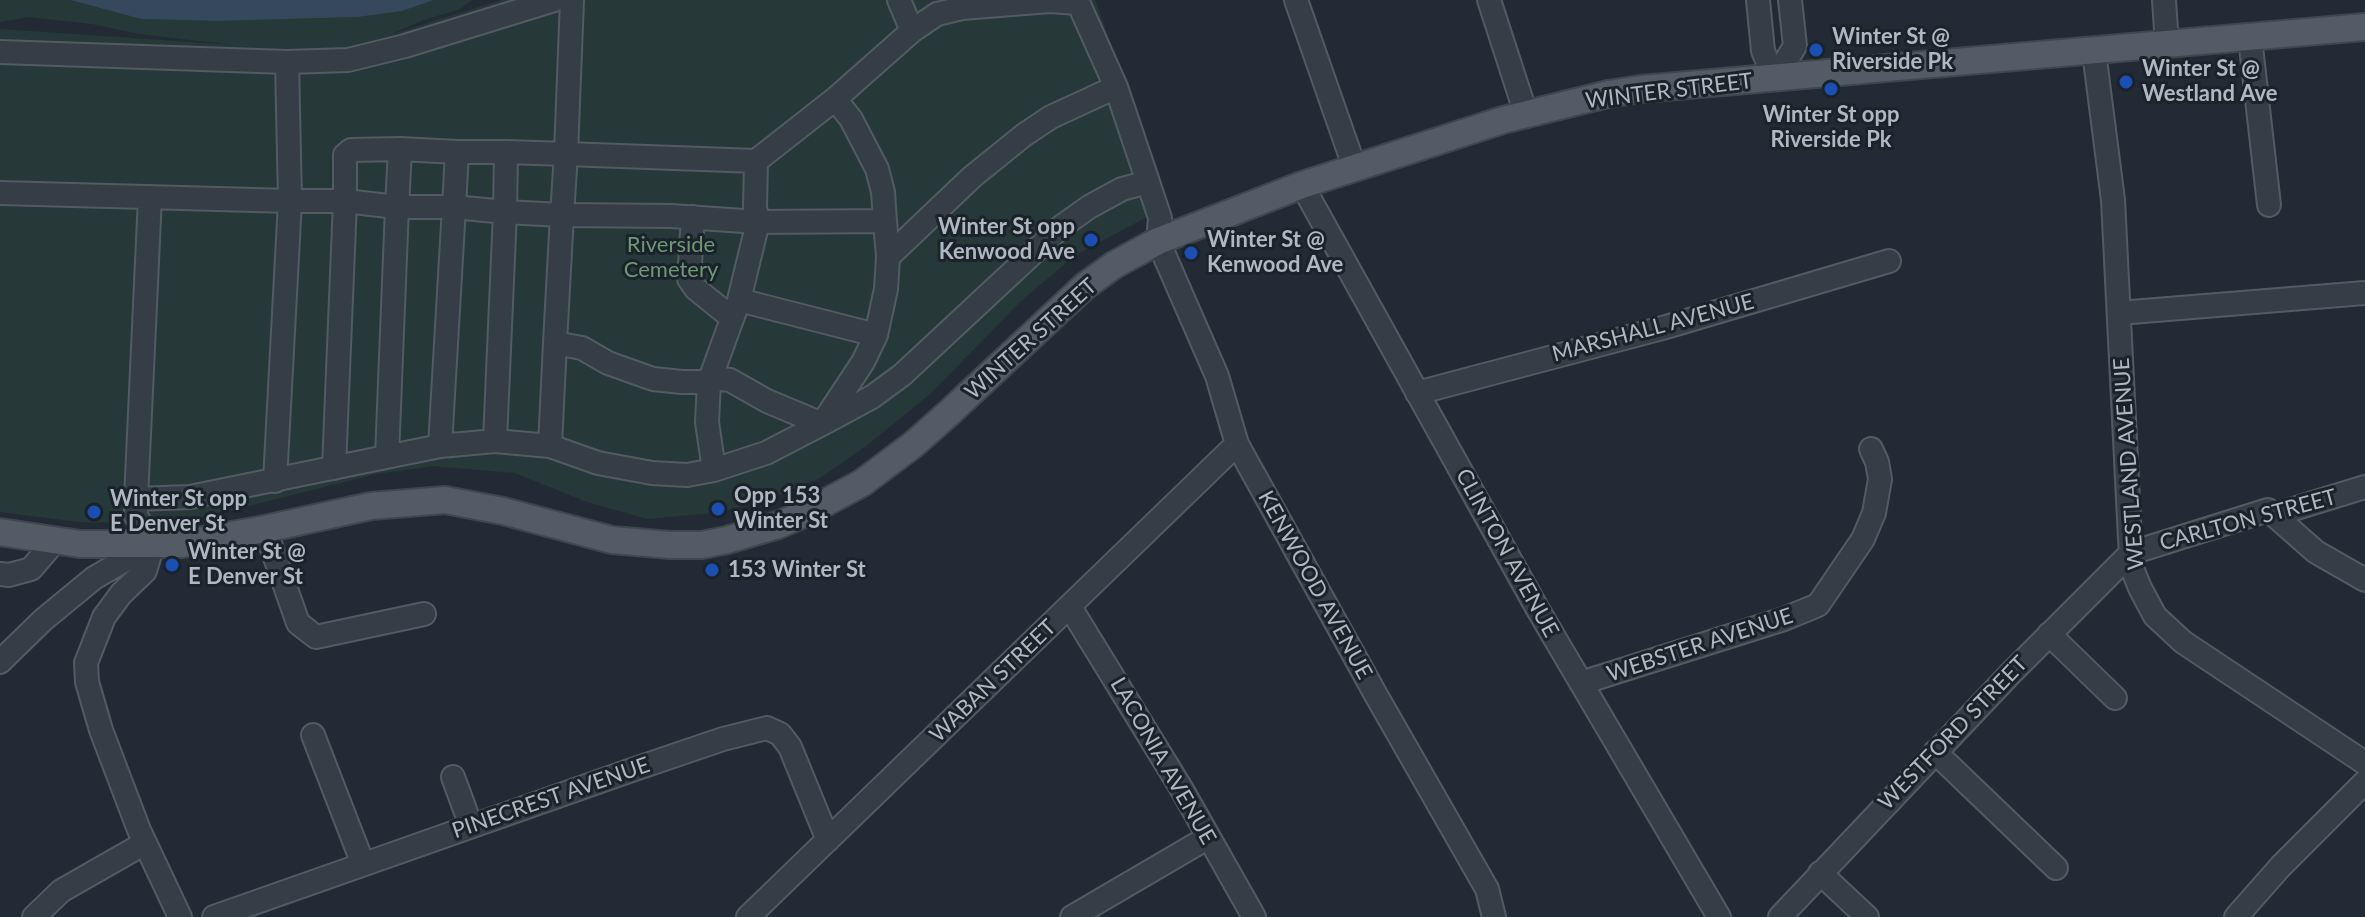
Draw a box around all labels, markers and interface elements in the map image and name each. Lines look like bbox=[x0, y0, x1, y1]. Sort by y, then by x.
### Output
place label: Winter St @ Riverside Pk bbox=[1832, 24, 1953, 76]
marker: Winter St @ Riverside Pk bbox=[1807, 41, 1825, 59]
place label: Winter St @ Westland Ave bbox=[2142, 56, 2278, 108]
street label: WINTER STREET bbox=[1584, 68, 1754, 114]
marker: Winter St @ Westland Ave bbox=[2117, 73, 2135, 91]
marker: Winter St opp Riverside Pk bbox=[1822, 80, 1840, 98]
place label: Winter St opp Riverside Pk bbox=[1763, 102, 1899, 154]
place label: Winter St opp Kenwood Ave bbox=[938, 214, 1075, 266]
place label: Winter St @ Kenwood Ave bbox=[1207, 227, 1343, 278]
marker: Winter St opp Kenwood Ave bbox=[1082, 231, 1100, 249]
park label: Riverside Cemetery bbox=[624, 232, 718, 284]
marker: Winter St @ Kenwood Ave bbox=[1182, 244, 1200, 262]
street label: WINTER STREET bbox=[960, 273, 1102, 405]
street label: MARSHALL AVENUE bbox=[1549, 288, 1757, 368]
street label: WESTLAND AVENUE bbox=[2108, 357, 2150, 571]
street label: CLINTON AVENUE bbox=[1450, 464, 1564, 642]
place label: Opp 153 Winter St bbox=[734, 483, 828, 534]
street label: CARLTON STREET bbox=[2157, 484, 2339, 556]
place label: Winter St opp E Denver St bbox=[110, 486, 247, 538]
street label: KENWOOD AVENUE bbox=[1252, 486, 1378, 684]
marker: Opp 153 Winter St bbox=[709, 500, 727, 518]
marker: Winter St opp E Denver St bbox=[85, 503, 103, 521]
place label: Winter St @ E Denver St bbox=[188, 539, 306, 590]
marker: Winter St @ E Denver St bbox=[163, 556, 181, 574]
place label: 153 Winter St bbox=[728, 557, 866, 583]
marker: 153 Winter St bbox=[703, 561, 721, 579]
street label: WEBSTER AVENUE bbox=[1604, 603, 1796, 687]
street label: WABAN STREET bbox=[924, 614, 1062, 748]
street label: WESTFORD STREET bbox=[1873, 651, 2033, 815]
street label: LACONIA AVENUE bbox=[1105, 673, 1221, 849]
street label: PINECREST AVENUE bbox=[449, 752, 653, 844]

